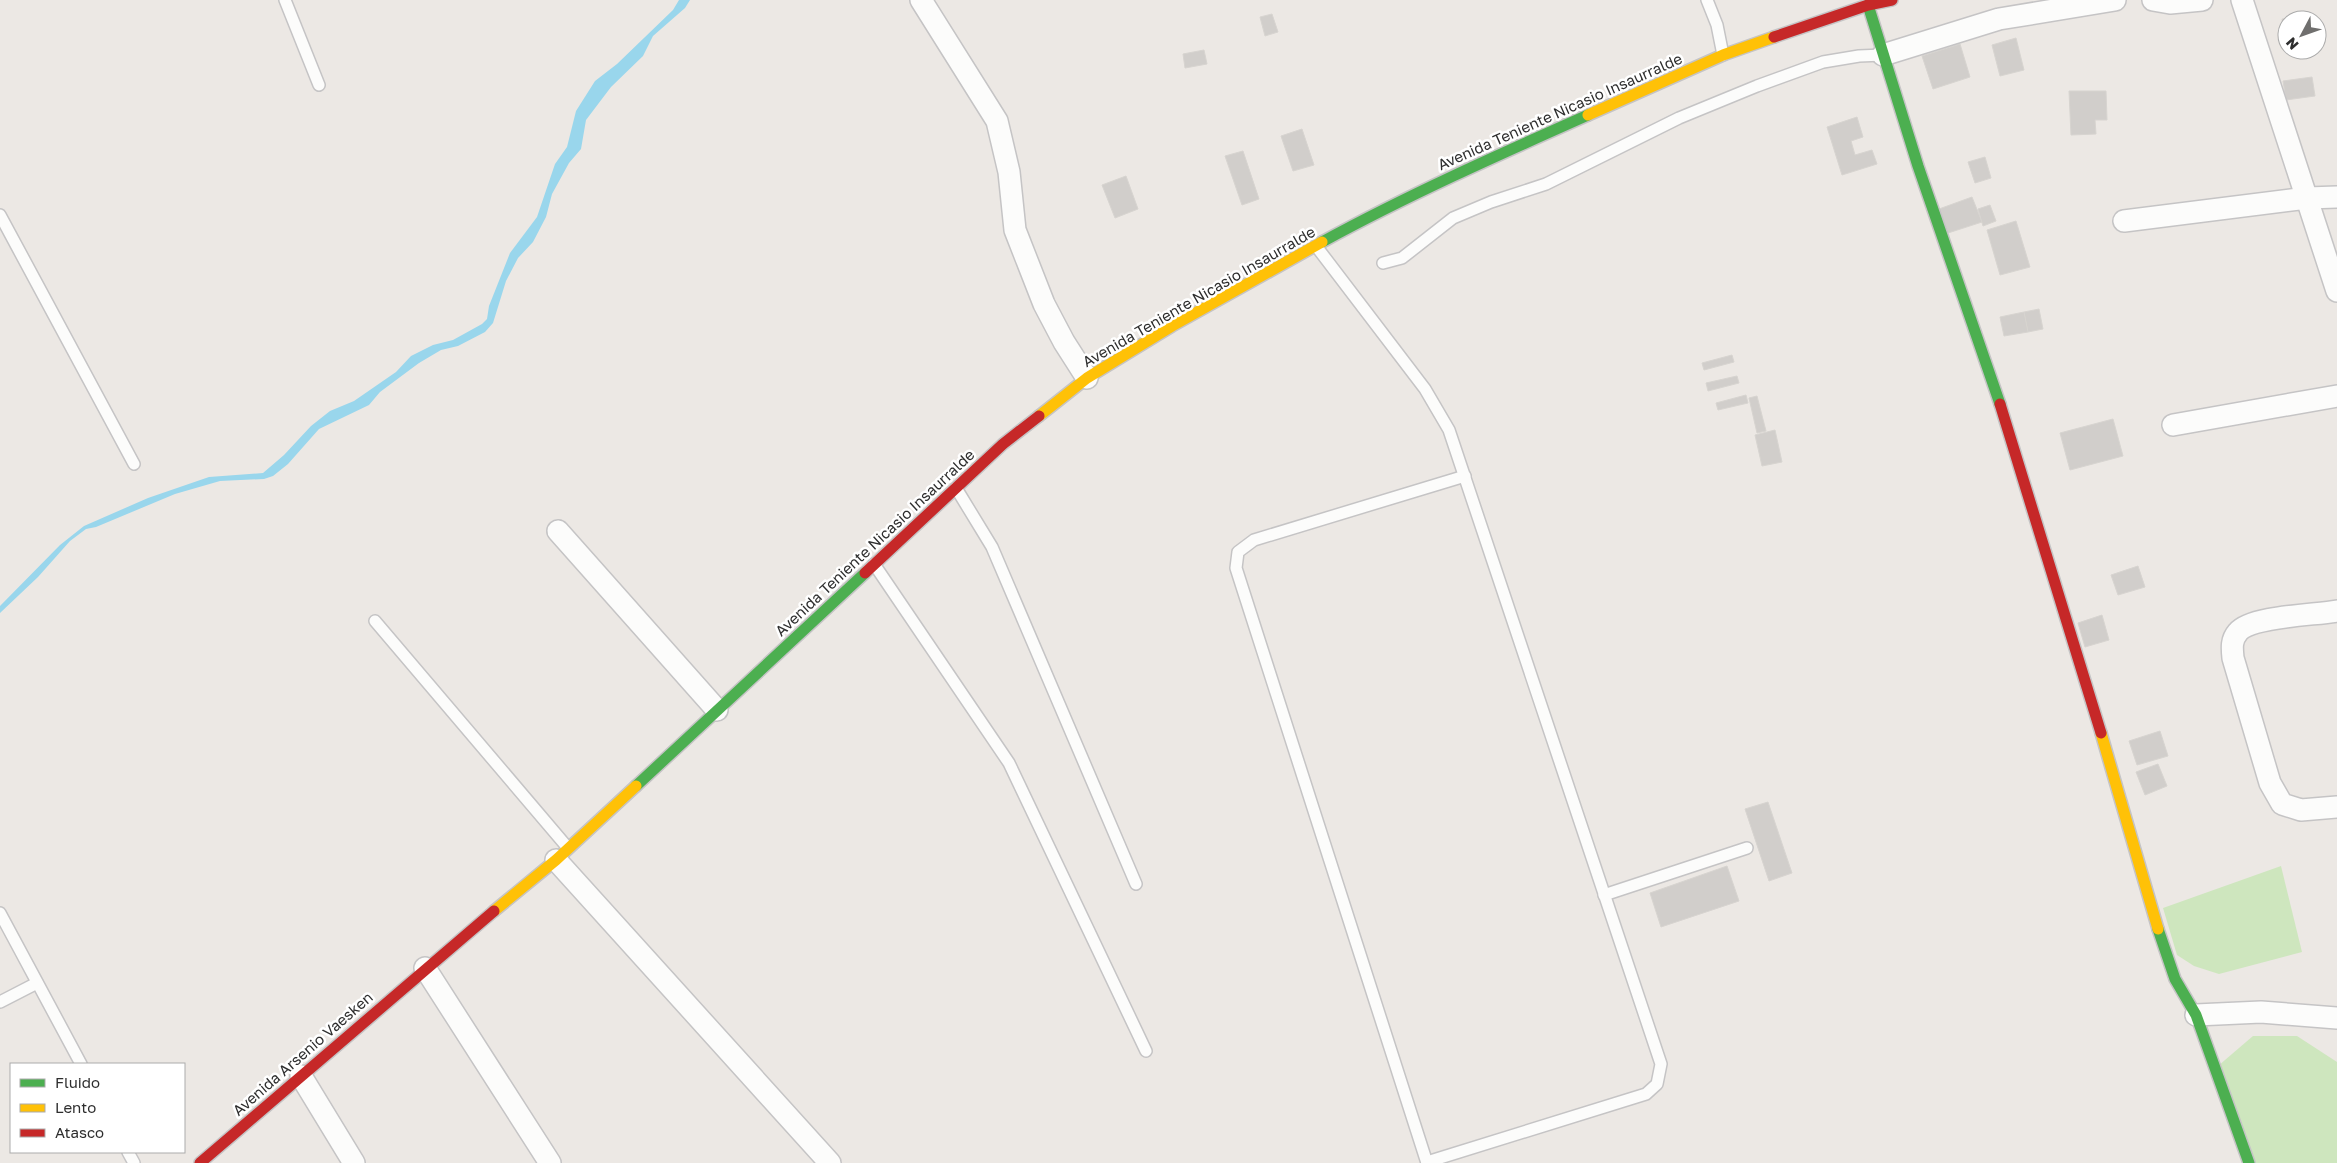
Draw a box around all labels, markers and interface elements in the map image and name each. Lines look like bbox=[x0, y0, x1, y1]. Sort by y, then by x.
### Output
north arrow bbox=[2277, 10, 2327, 60]
text: N bbox=[2282, 34, 2302, 53]
street label: Avenida Teniente Nicasio Insaurralde bbox=[1435, 49, 1685, 173]
street label: Avenida Teniente Nicasio Insaurralde bbox=[1079, 222, 1318, 370]
street label: Avenida Teniente Nicasio Insaurralde bbox=[771, 445, 978, 639]
street label: Avenida Arsenio Vaesken bbox=[229, 988, 376, 1119]
legend bbox=[10, 1063, 185, 1153]
text: Fluido bbox=[55, 1073, 100, 1091]
text: Lento bbox=[55, 1098, 96, 1116]
text: Atasco bbox=[55, 1123, 104, 1141]

